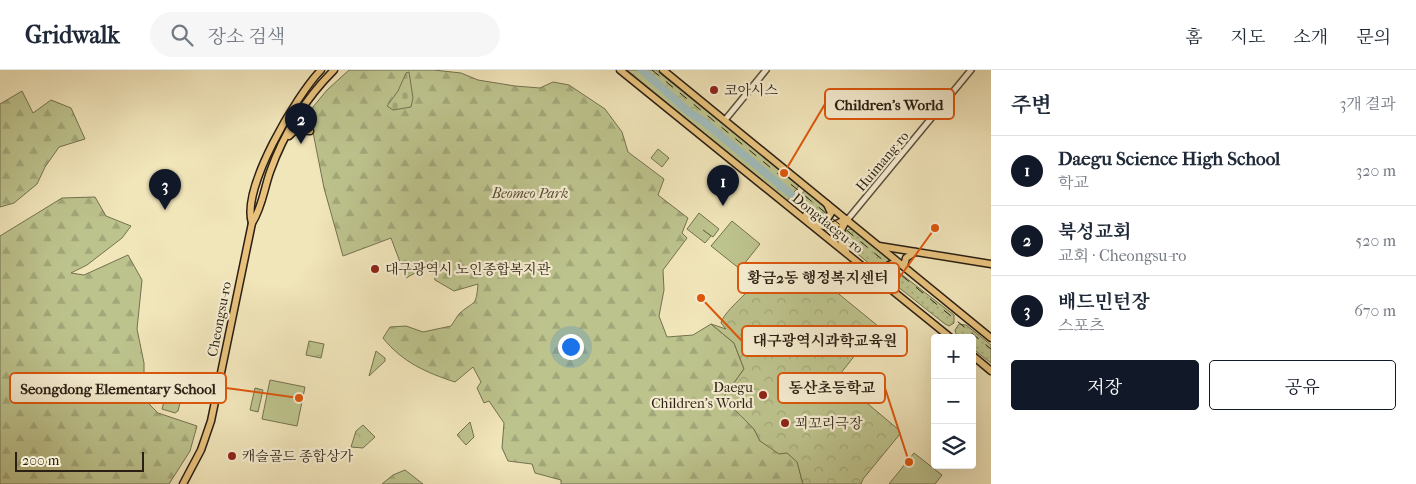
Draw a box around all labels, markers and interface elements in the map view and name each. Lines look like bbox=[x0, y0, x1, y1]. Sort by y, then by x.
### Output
search box bbox=[150, 12, 500, 57]
text: Gridwalk bbox=[25, 21, 120, 49]
icon: search bbox=[168, 21, 196, 49]
text: 장소 검색 bbox=[208, 26, 285, 48]
text: 홈 bbox=[1185, 27, 1203, 48]
text: 지도 bbox=[1231, 27, 1265, 48]
text: 소개 bbox=[1293, 27, 1328, 48]
text: 문의 bbox=[1356, 27, 1391, 48]
place label: 코아시스 bbox=[724, 82, 779, 99]
marker: 코아시스 bbox=[708, 84, 720, 96]
callout: Children's World bbox=[825, 89, 954, 119]
text: 주변 bbox=[1011, 93, 1052, 117]
text: 3개 결과 bbox=[1340, 94, 1396, 113]
text: Children's World bbox=[834, 96, 944, 114]
pin: 2 bbox=[285, 103, 317, 144]
street label: Huimang-ro bbox=[852, 128, 912, 195]
text: Daegu Science High School bbox=[1058, 148, 1280, 170]
text: 1 bbox=[1024, 161, 1030, 180]
text: 320 m bbox=[1356, 161, 1396, 180]
pin: 1 bbox=[707, 165, 739, 206]
pin: 3 bbox=[149, 169, 181, 210]
text: 학교 bbox=[1058, 173, 1089, 192]
park label: Beomeo Park bbox=[491, 185, 568, 202]
street label: Dongdaegu-ro bbox=[789, 190, 867, 257]
text: 북성교회 bbox=[1058, 221, 1131, 243]
text: 2 bbox=[1023, 231, 1031, 250]
text: 520 m bbox=[1355, 231, 1396, 250]
text: 교회 · Cheongsu-ro bbox=[1058, 246, 1186, 265]
place label: 대구광역시 노인종합복지관 bbox=[385, 261, 551, 278]
marker: 대구광역시 노인종합복지관 bbox=[369, 263, 381, 275]
callout: 황금2동 행정복지센터 bbox=[738, 263, 899, 293]
text: 황금2동 행정복지센터 bbox=[747, 269, 889, 287]
street label: Cheongsu-ro bbox=[204, 280, 235, 358]
text: 배드민턴장 bbox=[1058, 291, 1150, 313]
text: 3 bbox=[1024, 301, 1030, 320]
text: 670 m bbox=[1354, 301, 1396, 320]
text: 스포츠 bbox=[1058, 316, 1104, 335]
callout: 대구광역시과학교육원 bbox=[742, 326, 907, 356]
text: 대구광역시과학교육원 bbox=[753, 332, 897, 350]
your location bbox=[558, 334, 584, 360]
map controls bbox=[931, 334, 976, 469]
button: + bbox=[931, 334, 976, 379]
button: 저장 bbox=[1011, 360, 1199, 410]
button: 공유 bbox=[1209, 360, 1396, 410]
callout: Seongdong Elementary School bbox=[10, 373, 226, 403]
callout: 동산초등학교 bbox=[778, 373, 885, 403]
place label: Daegu Children's World bbox=[651, 379, 753, 412]
text: 동산초등학교 bbox=[789, 379, 876, 397]
button: − bbox=[931, 379, 976, 424]
text: Seongdong Elementary School bbox=[20, 380, 217, 398]
marker: Daegu Children's World bbox=[757, 389, 769, 401]
place label: 꾀꼬리극장 bbox=[795, 415, 863, 432]
marker: 꾀꼬리극장 bbox=[779, 417, 791, 429]
button: layers bbox=[931, 424, 976, 469]
place label: 캐슬골드 종합상가 bbox=[242, 448, 354, 465]
scale bar bbox=[15, 449, 144, 472]
marker: 캐슬골드 종합상가 bbox=[226, 450, 238, 462]
text: 200 m bbox=[22, 452, 59, 469]

